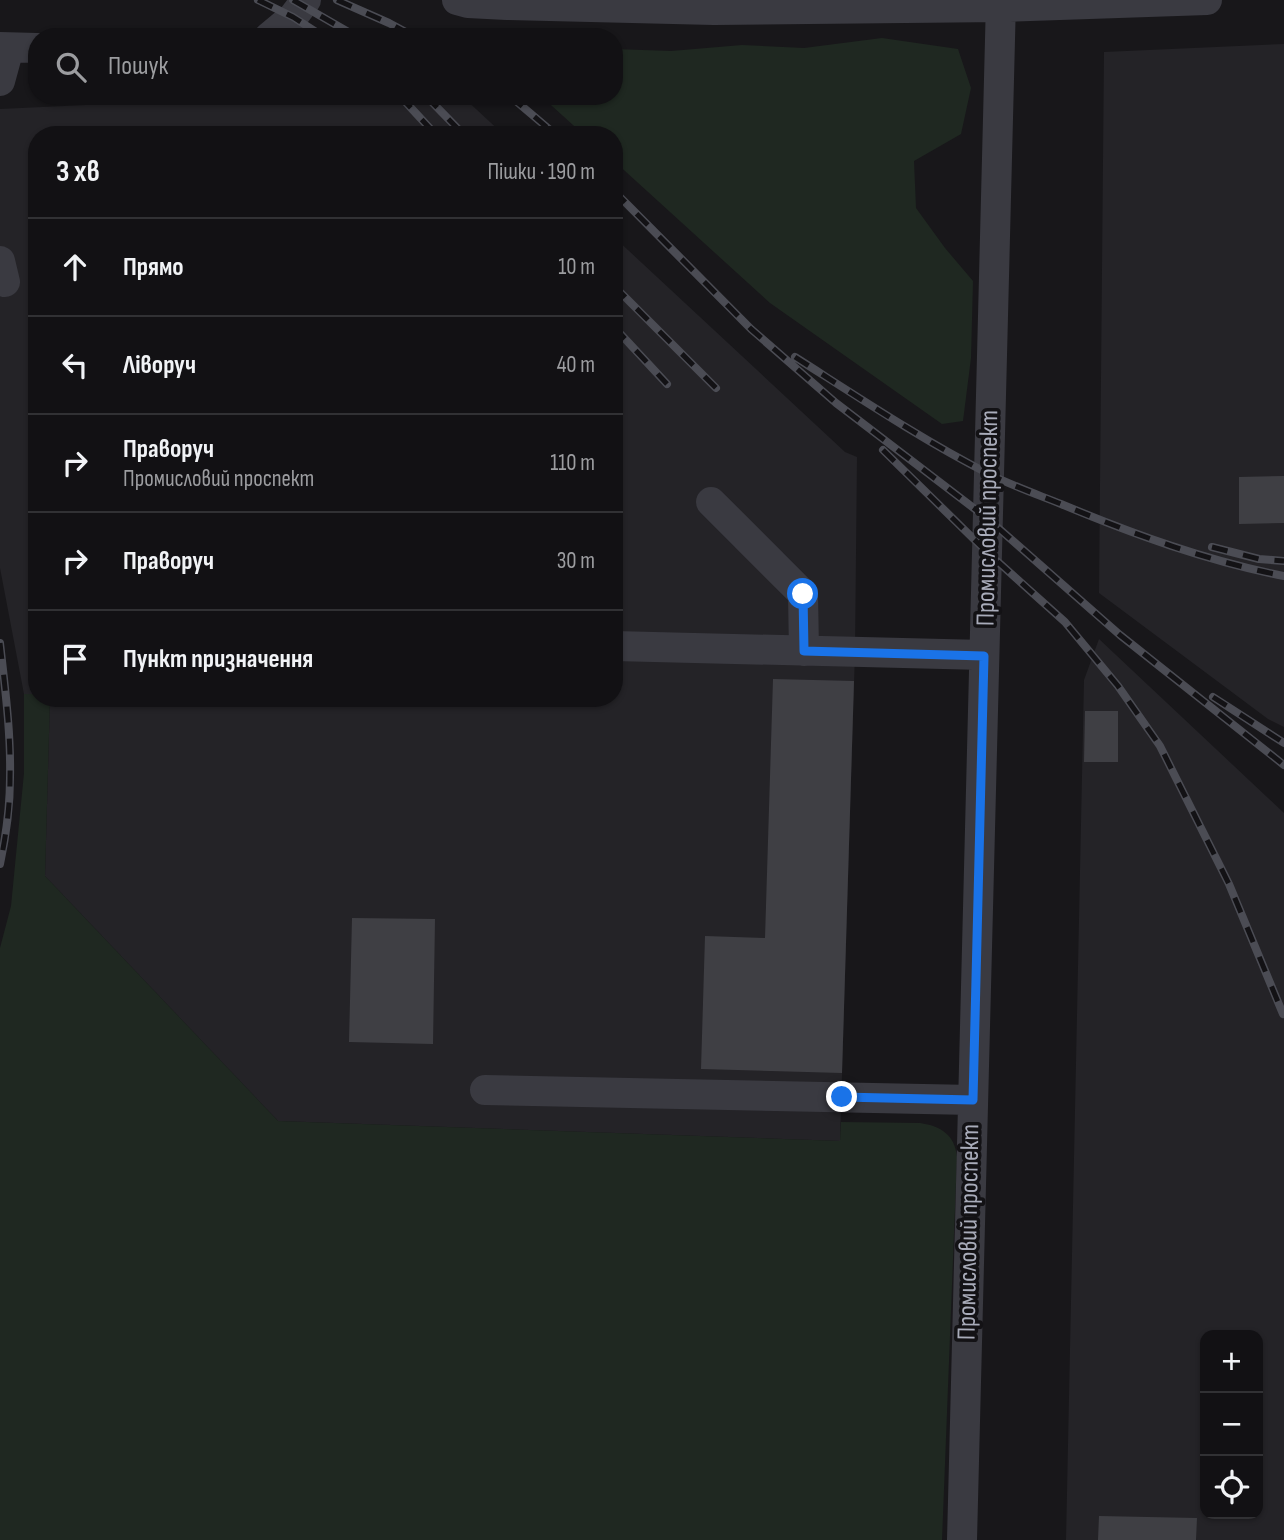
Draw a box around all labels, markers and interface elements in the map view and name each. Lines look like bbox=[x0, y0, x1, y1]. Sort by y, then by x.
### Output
search box bbox=[28, 28, 623, 105]
icon: search bbox=[52, 48, 90, 86]
text: Пошук bbox=[108, 51, 168, 82]
text: 3 хв bbox=[56, 154, 100, 190]
text: Пішки · 190 m bbox=[487, 158, 595, 186]
icon: ahead bbox=[56, 248, 94, 286]
text: Прямо bbox=[123, 252, 184, 283]
text: 10 m bbox=[558, 253, 595, 281]
icon: left bbox=[56, 346, 94, 384]
text: Ліворуч bbox=[123, 350, 196, 381]
text: 40 m bbox=[557, 351, 595, 379]
street label: Промисловий проспект bbox=[971, 410, 1005, 626]
text: Праворуч bbox=[123, 434, 214, 465]
icon: right bbox=[56, 444, 94, 482]
text: 110 m bbox=[550, 449, 595, 477]
text: Промисловий проспект bbox=[123, 465, 314, 493]
icon: right bbox=[56, 542, 94, 580]
text: Праворуч bbox=[123, 546, 214, 577]
text: 30 m bbox=[557, 547, 595, 575]
route start bbox=[787, 578, 818, 609]
icon: arrive bbox=[56, 640, 94, 678]
text: Пункт призначення bbox=[123, 644, 313, 675]
route end bbox=[826, 1081, 857, 1112]
street label: Промисловий проспект bbox=[952, 1124, 986, 1340]
map controls bbox=[1200, 1330, 1263, 1519]
button: + bbox=[1200, 1330, 1263, 1393]
button: − bbox=[1200, 1393, 1263, 1456]
button: locate bbox=[1200, 1456, 1263, 1519]

